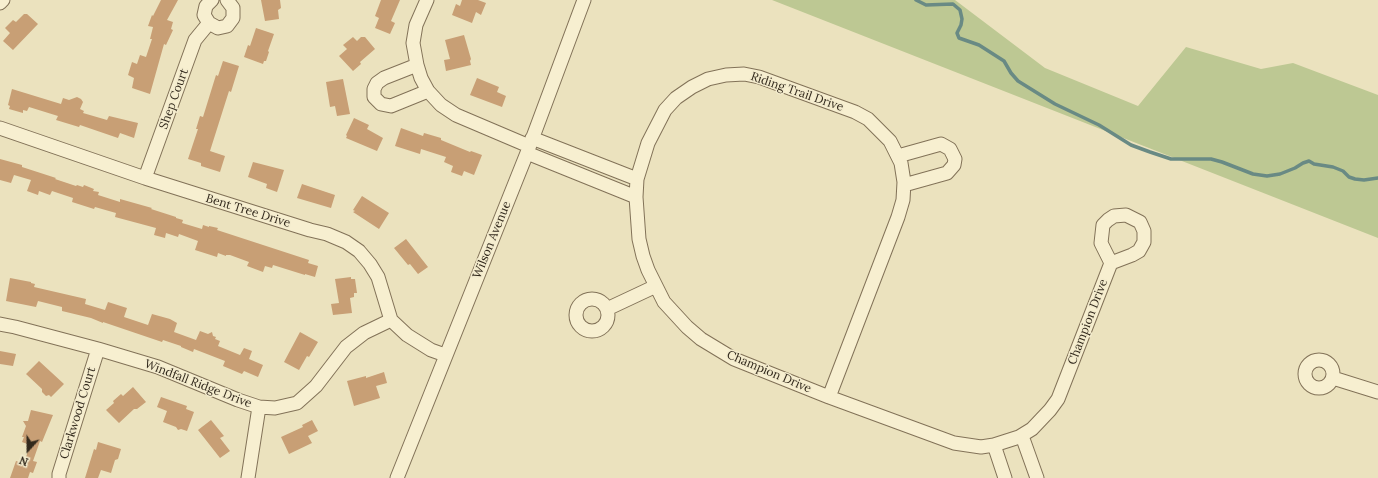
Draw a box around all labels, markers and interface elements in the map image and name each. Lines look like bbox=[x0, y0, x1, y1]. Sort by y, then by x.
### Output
street label: Shep Court bbox=[156, 67, 192, 131]
street label: Riding Trail Drive bbox=[749, 69, 845, 115]
street label: Bent Tree Drive bbox=[204, 191, 292, 231]
street label: Wilson Avenue bbox=[470, 199, 514, 281]
street label: Champion Drive bbox=[1065, 277, 1111, 367]
street label: Champion Drive bbox=[725, 348, 813, 396]
street label: Windfall Ridge Drive bbox=[142, 357, 254, 411]
street label: Clarkwood Court bbox=[57, 365, 99, 461]
north arrow bbox=[8, 430, 48, 470]
text: N bbox=[17, 453, 30, 469]

